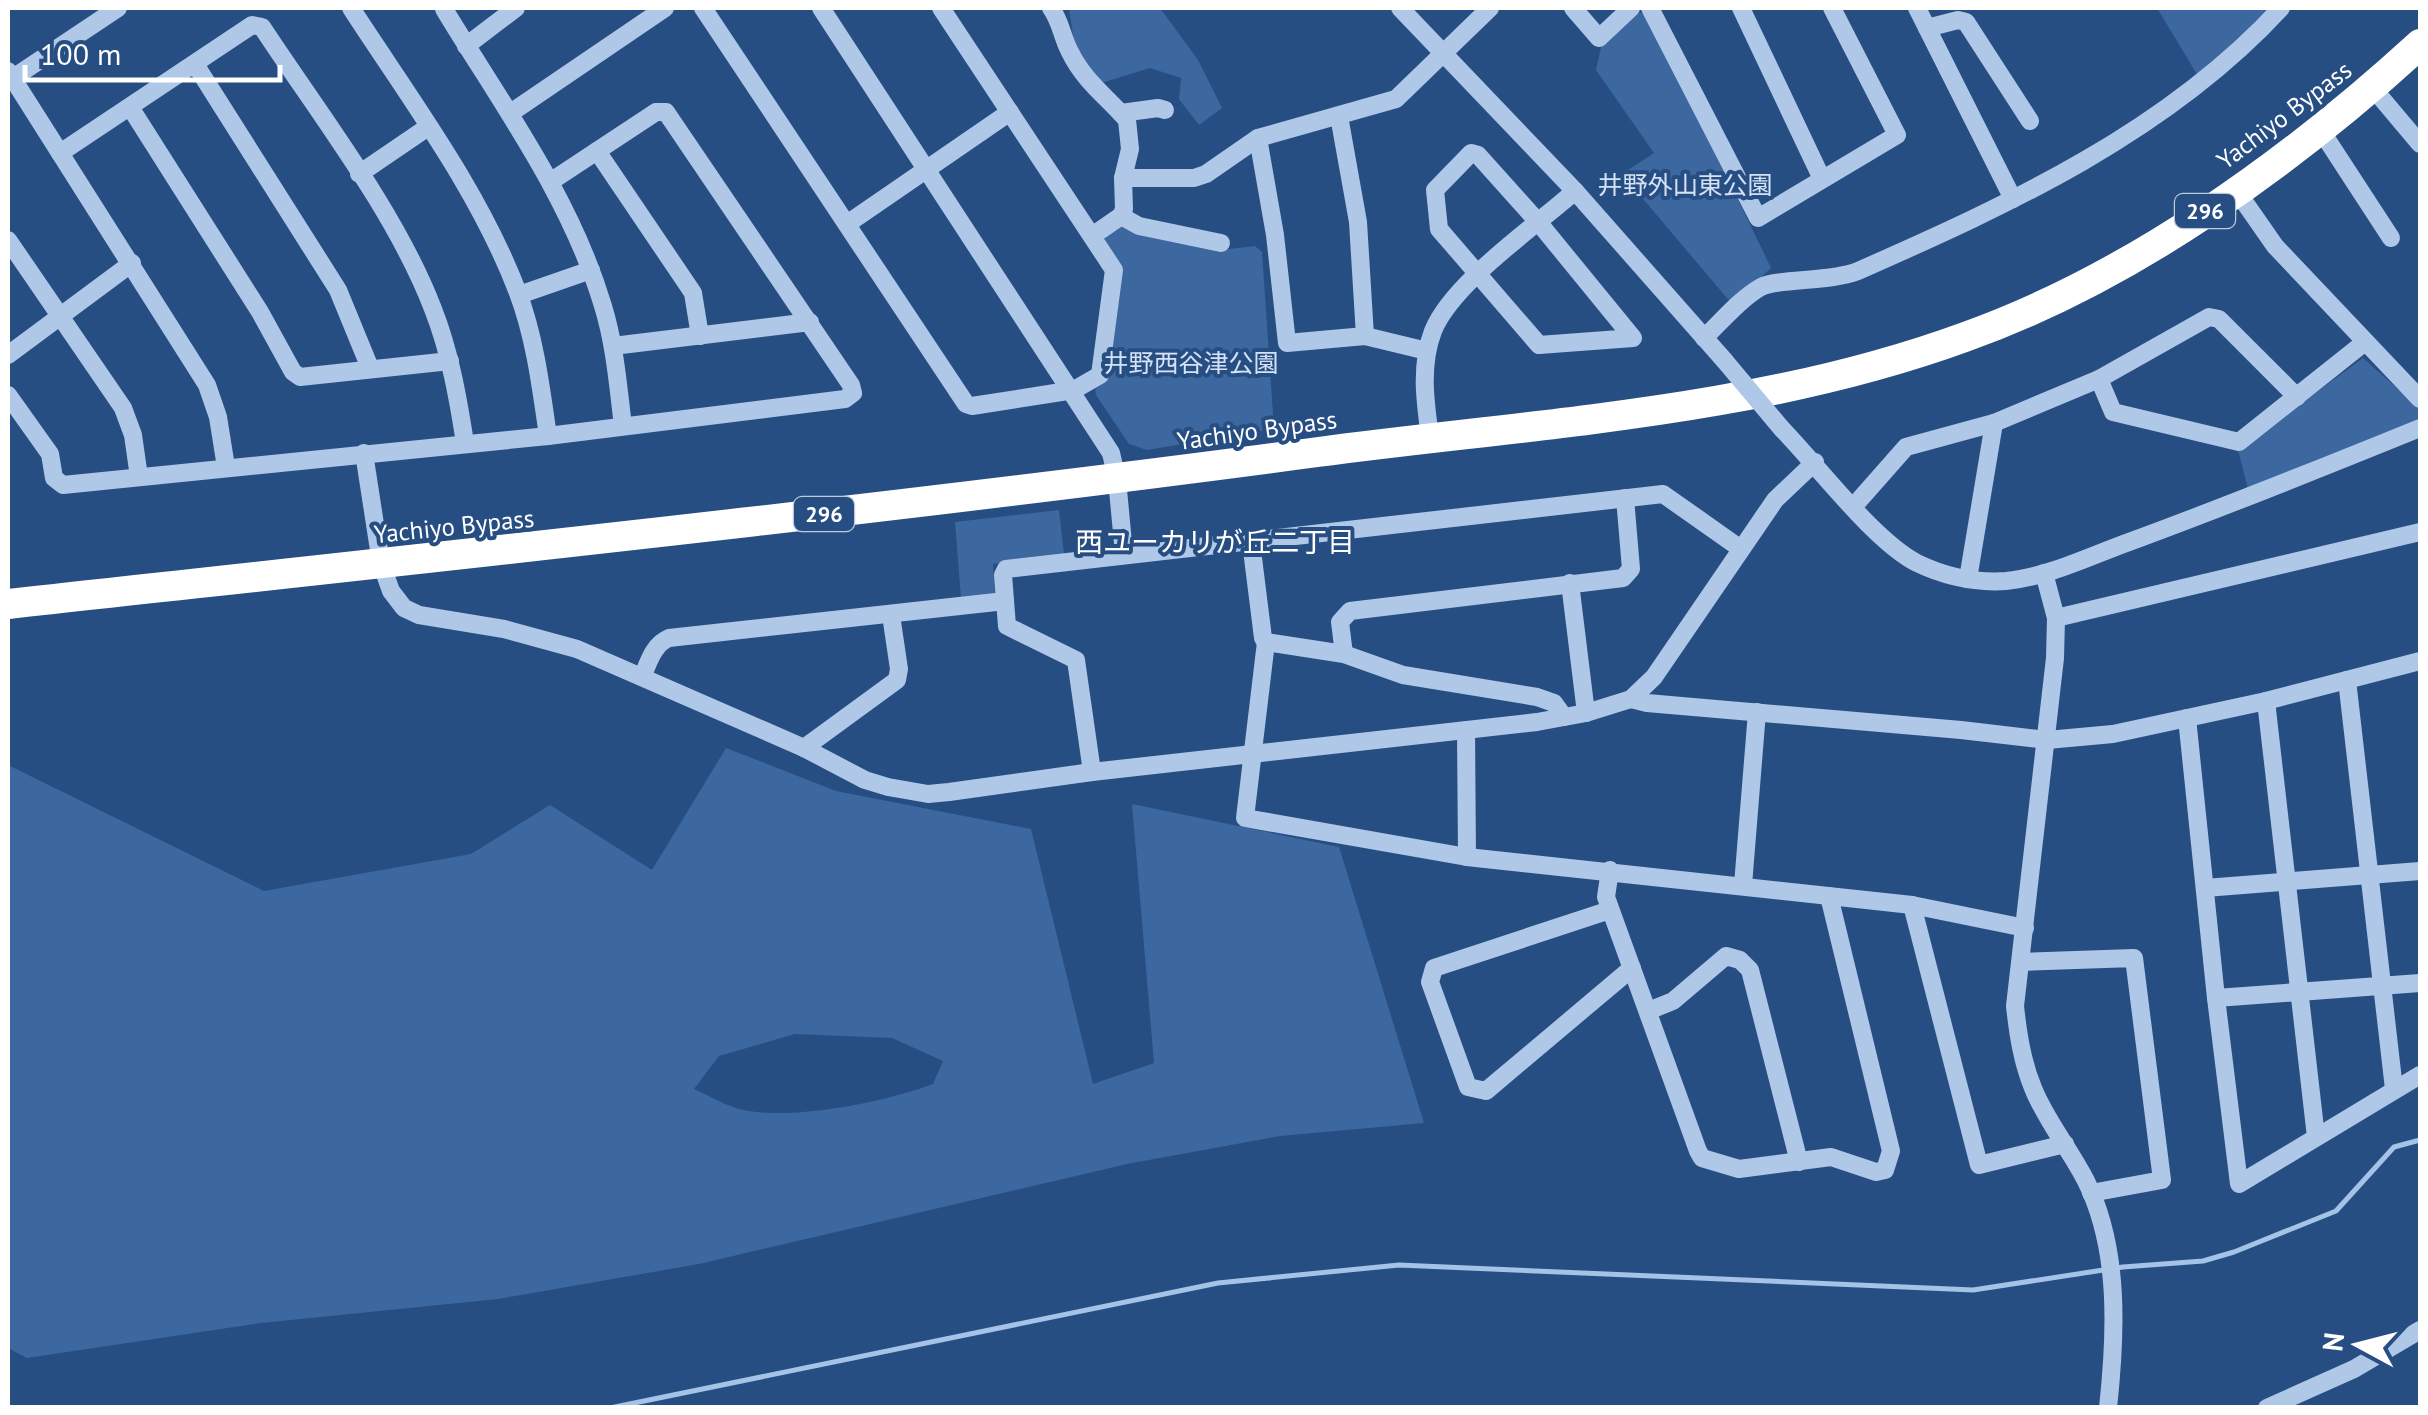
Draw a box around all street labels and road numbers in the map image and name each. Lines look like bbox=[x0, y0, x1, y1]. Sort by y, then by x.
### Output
street label: Yachiyo Bypass bbox=[2210, 54, 2358, 176]
road number: 296 bbox=[2175, 194, 2235, 228]
street label: Yachiyo Bypass bbox=[1175, 403, 1339, 457]
road number: 296 bbox=[794, 497, 854, 531]
street label: Yachiyo Bypass bbox=[372, 502, 536, 550]

